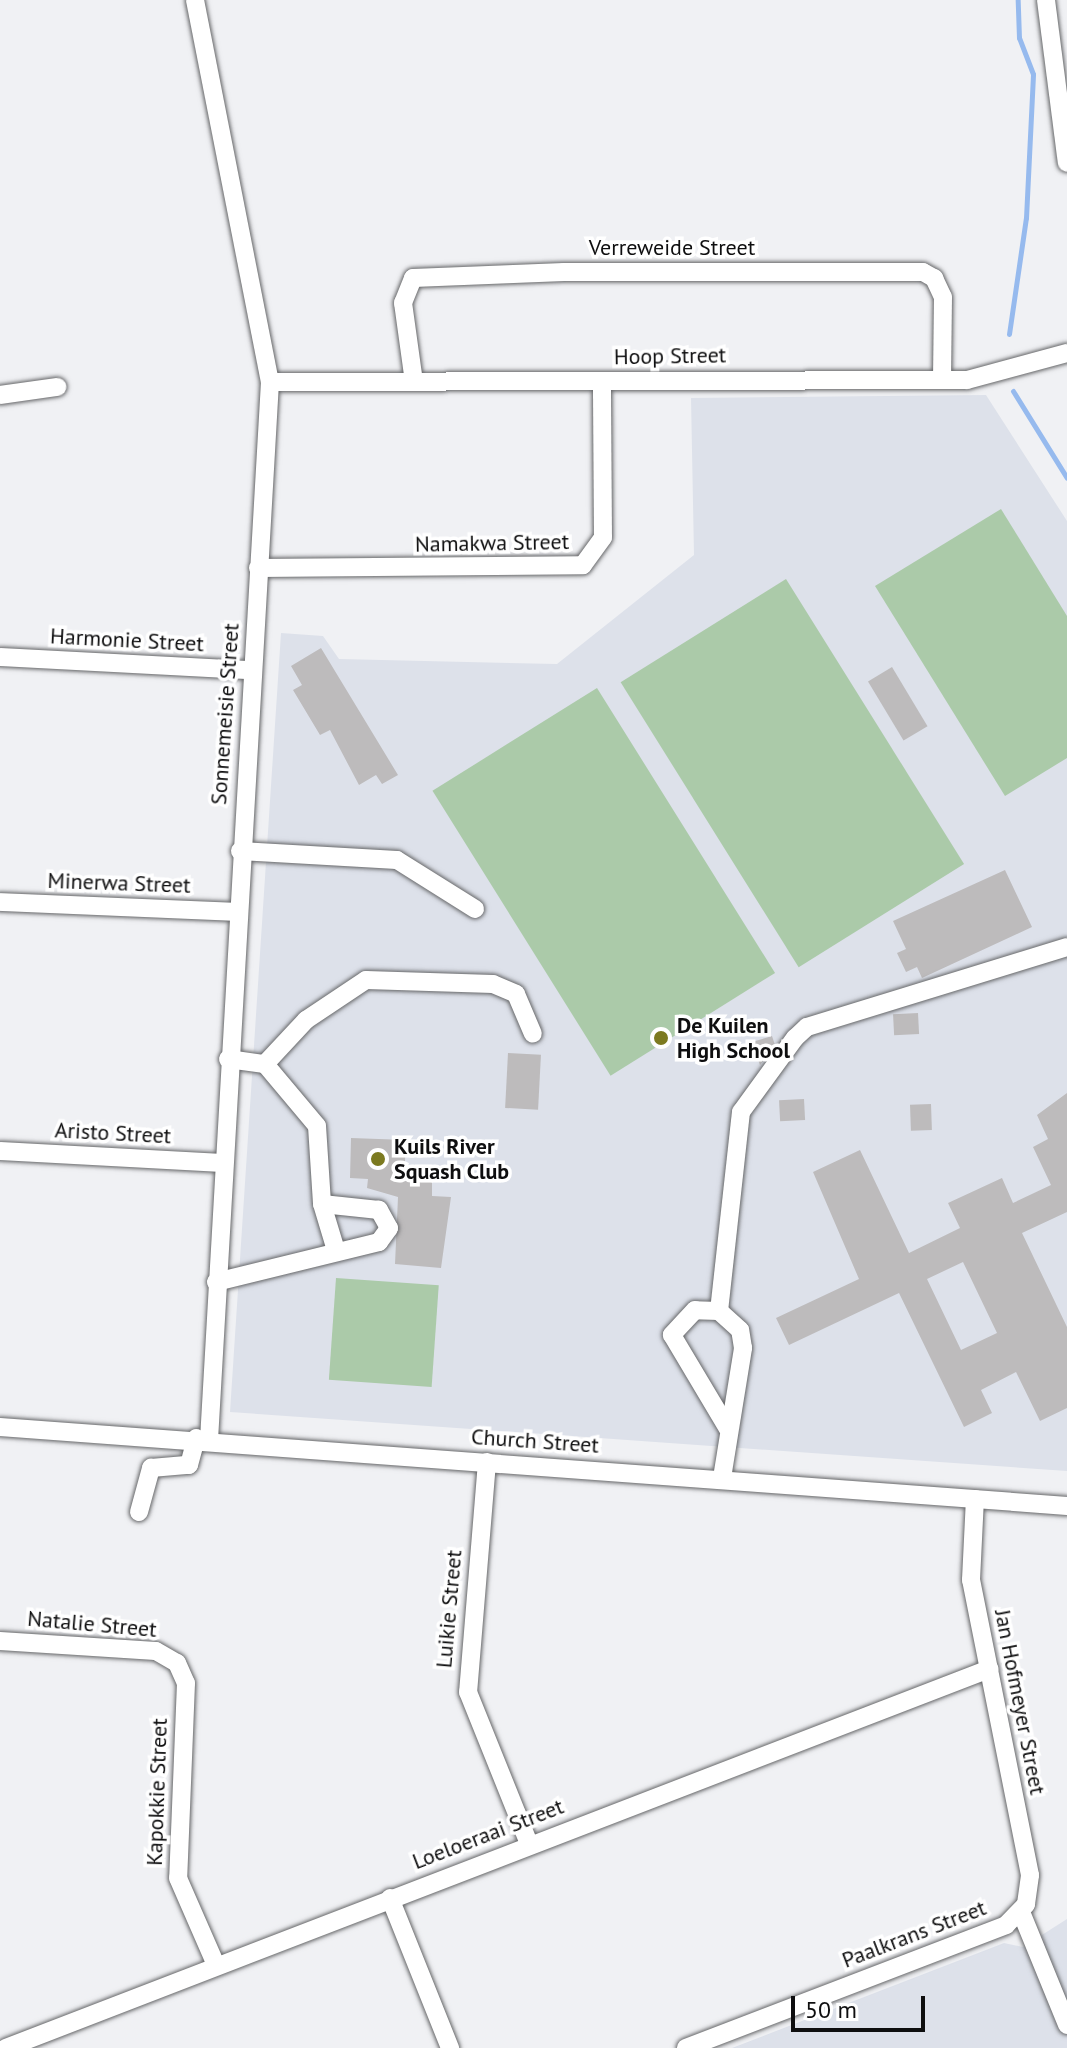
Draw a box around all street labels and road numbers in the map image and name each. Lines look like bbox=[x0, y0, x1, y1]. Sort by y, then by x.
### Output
street label: Verreweide Street bbox=[589, 235, 755, 261]
street label: Hoop Street bbox=[614, 342, 726, 370]
street label: Namakwa Street bbox=[415, 528, 569, 558]
street label: Sonnemeisie Street bbox=[205, 622, 245, 806]
street label: Harmonie Street bbox=[49, 623, 205, 657]
street label: Minerwa Street bbox=[47, 867, 191, 899]
street label: Aristo Street bbox=[54, 1117, 172, 1149]
street label: Church Street bbox=[470, 1423, 600, 1459]
street label: Luikie Street bbox=[431, 1549, 467, 1669]
street label: Natalie Street bbox=[26, 1605, 158, 1643]
street label: Jan Hofmeyer Street bbox=[989, 1607, 1051, 1797]
street label: Kapokkie Street bbox=[141, 1718, 173, 1866]
street label: Loeloeraai Street bbox=[409, 1793, 567, 1875]
street label: Paalkrans Street bbox=[838, 1894, 990, 1974]

